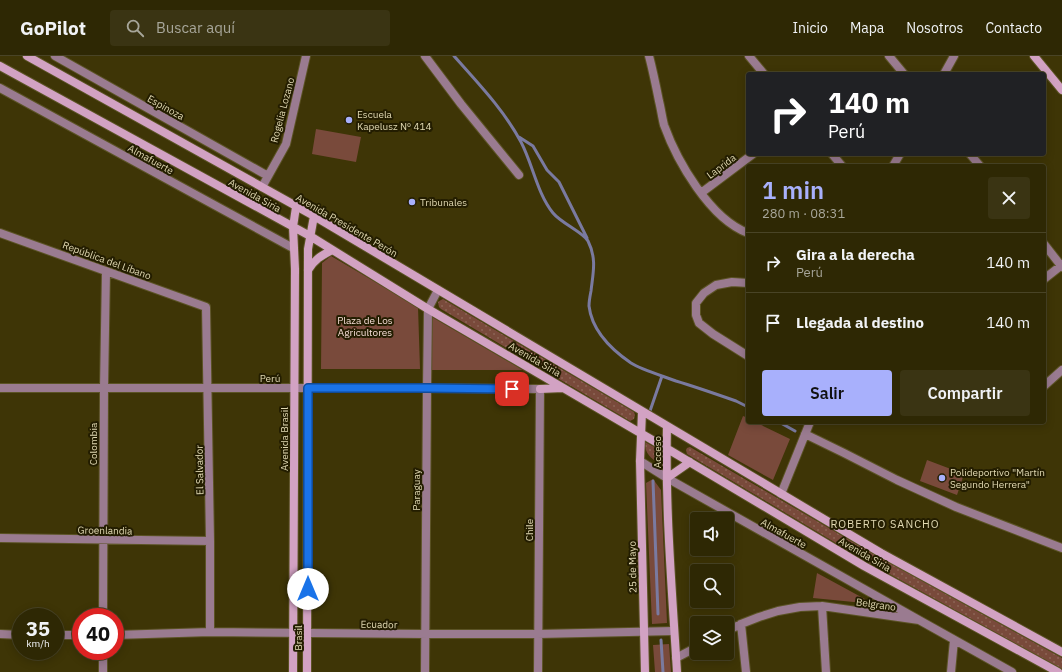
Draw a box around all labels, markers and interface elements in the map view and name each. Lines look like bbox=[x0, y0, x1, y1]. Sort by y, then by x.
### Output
search box bbox=[110, 10, 390, 46]
text: GoPilot bbox=[20, 16, 86, 40]
icon: search bbox=[124, 17, 146, 39]
text: Buscar aquí bbox=[156, 18, 235, 37]
text: Inicio bbox=[792, 19, 828, 37]
text: Mapa bbox=[850, 19, 884, 37]
text: Nosotros bbox=[906, 19, 963, 37]
text: Contacto bbox=[985, 19, 1042, 37]
street label: Rogelia Lozano bbox=[268, 76, 298, 144]
text: 140 m bbox=[828, 84, 910, 121]
icon: right bbox=[762, 88, 814, 140]
street label: Espinoza bbox=[145, 92, 187, 123]
place label: Escuela Kapelusz Nº 414 bbox=[357, 108, 431, 133]
marker: Escuela Kapelusz Nº 414 bbox=[344, 115, 354, 125]
text: Perú bbox=[828, 120, 865, 143]
street label: Almafuerte bbox=[126, 142, 176, 178]
street label: Laprida bbox=[704, 151, 739, 182]
text: 1 min bbox=[762, 174, 824, 206]
street label: Avenida Siria bbox=[226, 176, 284, 216]
button: close bbox=[988, 177, 1030, 219]
street label: Avenida Presidente Perón bbox=[294, 191, 400, 260]
place label: Tribunales bbox=[420, 196, 467, 209]
marker: Tribunales bbox=[407, 197, 417, 207]
text: 280 m · 08:31 bbox=[762, 205, 845, 222]
street label: República del Líbano bbox=[61, 238, 153, 283]
text: Gira a la derecha bbox=[796, 245, 915, 264]
icon: right bbox=[762, 252, 784, 274]
text: 140 m bbox=[986, 253, 1030, 272]
text: Perú bbox=[796, 264, 823, 281]
icon: arrive bbox=[762, 312, 784, 334]
text: Llegada al destino bbox=[796, 313, 924, 332]
text: 140 m bbox=[986, 313, 1030, 332]
park label: Plaza de Los Agricultores bbox=[337, 314, 393, 339]
street label: Avenida Siria bbox=[506, 339, 564, 380]
button: Salir bbox=[762, 370, 892, 416]
button: Compartir bbox=[900, 370, 1030, 416]
street label: Perú bbox=[260, 372, 280, 385]
pin bbox=[495, 372, 529, 406]
icon: arrive bbox=[501, 378, 523, 400]
street label: Avenida Brasil bbox=[278, 407, 291, 471]
street label: Colombia bbox=[87, 422, 100, 465]
street label: Acceso bbox=[651, 435, 664, 468]
street label: El Salvador bbox=[193, 445, 206, 495]
place label: Polideportivo "Martín Segundo Herrera" bbox=[950, 466, 1045, 491]
street label: Paraguay bbox=[410, 469, 423, 511]
marker: Polideportivo "Martín Segundo Herrera" bbox=[937, 473, 947, 483]
map controls bbox=[690, 512, 734, 660]
button: sound bbox=[690, 512, 734, 556]
street label: Almafuerte bbox=[759, 516, 809, 552]
district label: ROBERTO SANCHO bbox=[830, 517, 940, 531]
street label: Chile bbox=[523, 518, 536, 541]
street label: Groenlandia bbox=[78, 524, 133, 537]
street label: Avenida Siria bbox=[836, 534, 894, 575]
street label: 25 de Mayo bbox=[626, 541, 639, 593]
button: search bbox=[690, 564, 734, 608]
position arrow bbox=[287, 568, 329, 610]
street label: Belgrano bbox=[855, 595, 897, 614]
speed limit sign: 40 bbox=[72, 608, 124, 660]
text: 35 bbox=[26, 615, 50, 642]
button: layers bbox=[690, 616, 734, 660]
street label: Ecuador bbox=[360, 618, 398, 631]
street label: Brasil bbox=[292, 625, 305, 651]
text: km/h bbox=[26, 637, 50, 650]

